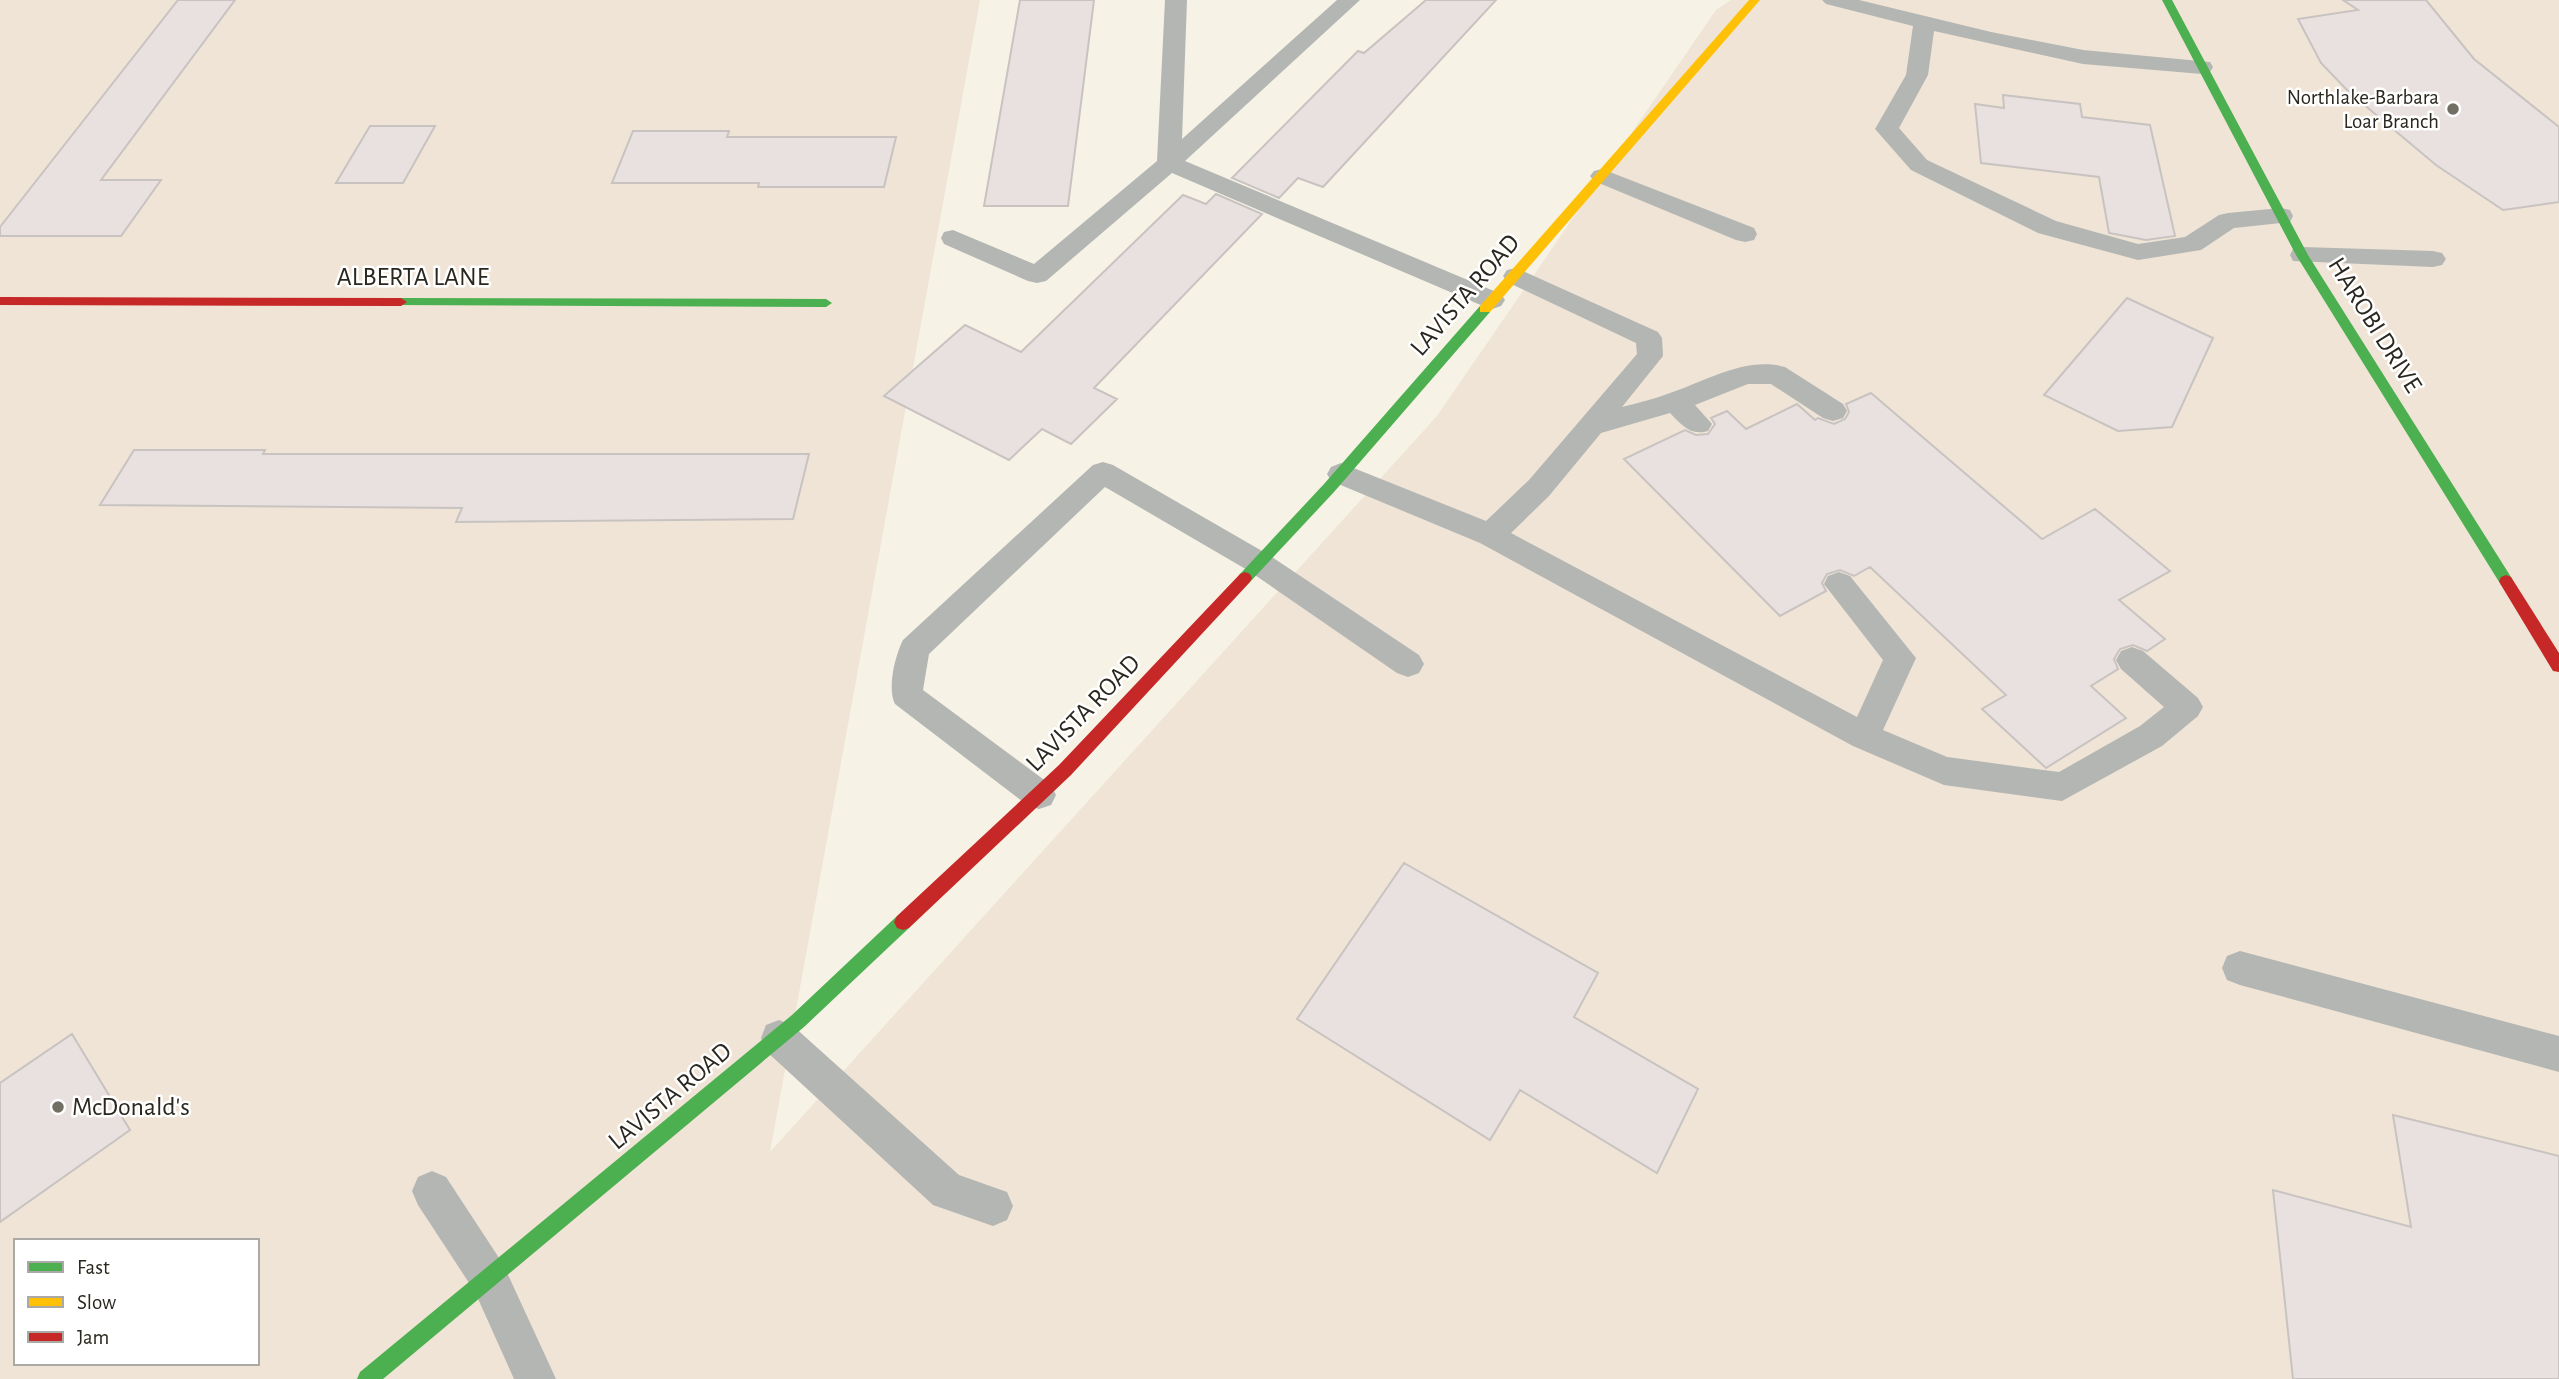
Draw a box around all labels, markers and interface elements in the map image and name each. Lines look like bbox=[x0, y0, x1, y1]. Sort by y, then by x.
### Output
place label: Northlake-Barbara Loar Branch bbox=[2287, 87, 2439, 132]
marker: Northlake-Barbara Loar Branch bbox=[2445, 101, 2461, 117]
street label: LAVISTA ROAD bbox=[1405, 229, 1525, 361]
street label: HAROBI DRIVE bbox=[2323, 253, 2427, 397]
street label: ALBERTA LANE bbox=[337, 264, 489, 290]
street label: LAVISTA ROAD bbox=[1021, 649, 1145, 777]
street label: LAVISTA ROAD bbox=[604, 1037, 736, 1155]
place label: McDonald's bbox=[72, 1094, 190, 1120]
marker: McDonald's bbox=[50, 1099, 66, 1115]
legend bbox=[14, 1239, 259, 1365]
text: Fast bbox=[77, 1257, 110, 1278]
text: Slow bbox=[77, 1292, 116, 1313]
text: Jam bbox=[77, 1327, 109, 1348]

